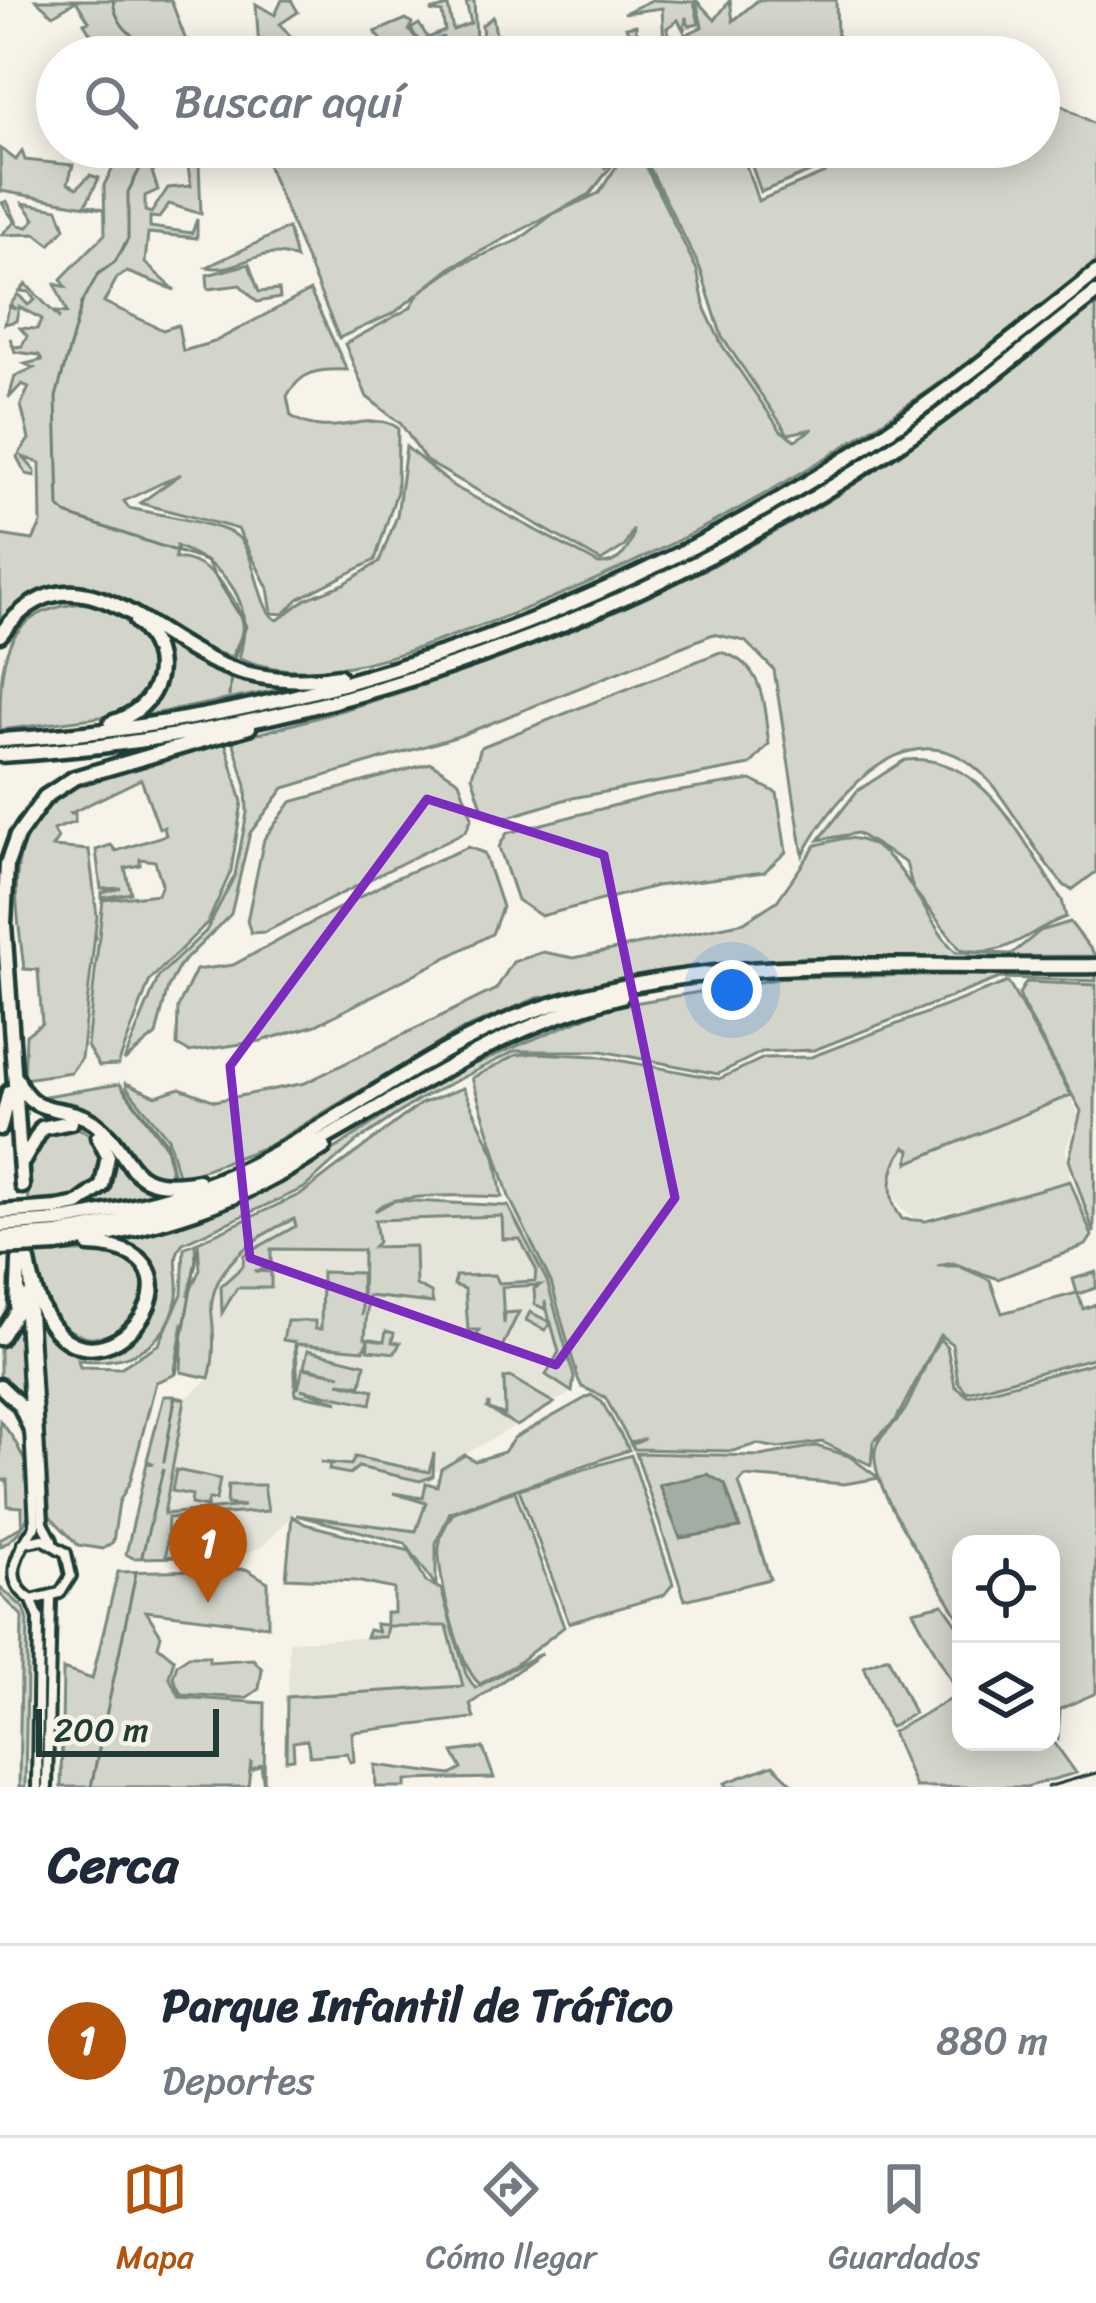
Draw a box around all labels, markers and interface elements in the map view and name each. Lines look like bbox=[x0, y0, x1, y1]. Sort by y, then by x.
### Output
search box bbox=[36, 36, 1060, 168]
text: Buscar aquí bbox=[174, 62, 403, 142]
icon: search bbox=[78, 69, 144, 135]
your location bbox=[702, 960, 762, 1020]
pin: 1 bbox=[169, 1504, 247, 1603]
map controls bbox=[952, 1535, 1060, 1751]
button: locate bbox=[952, 1535, 1060, 1643]
button: layers bbox=[952, 1643, 1060, 1751]
text: 200 m bbox=[54, 1701, 149, 1759]
scale bar bbox=[36, 1703, 219, 1756]
text: Cerca bbox=[48, 1820, 178, 1910]
text: Parque Infantil de Tráfico bbox=[162, 1966, 673, 2046]
text: 1 bbox=[79, 2006, 95, 2075]
text: 880 m bbox=[936, 2006, 1048, 2075]
text: Deportes bbox=[162, 2046, 314, 2115]
tab: Mapa bbox=[116, 2156, 194, 2286]
tab: Cómo llegar bbox=[426, 2156, 596, 2286]
tab: Guardados bbox=[828, 2156, 980, 2286]

